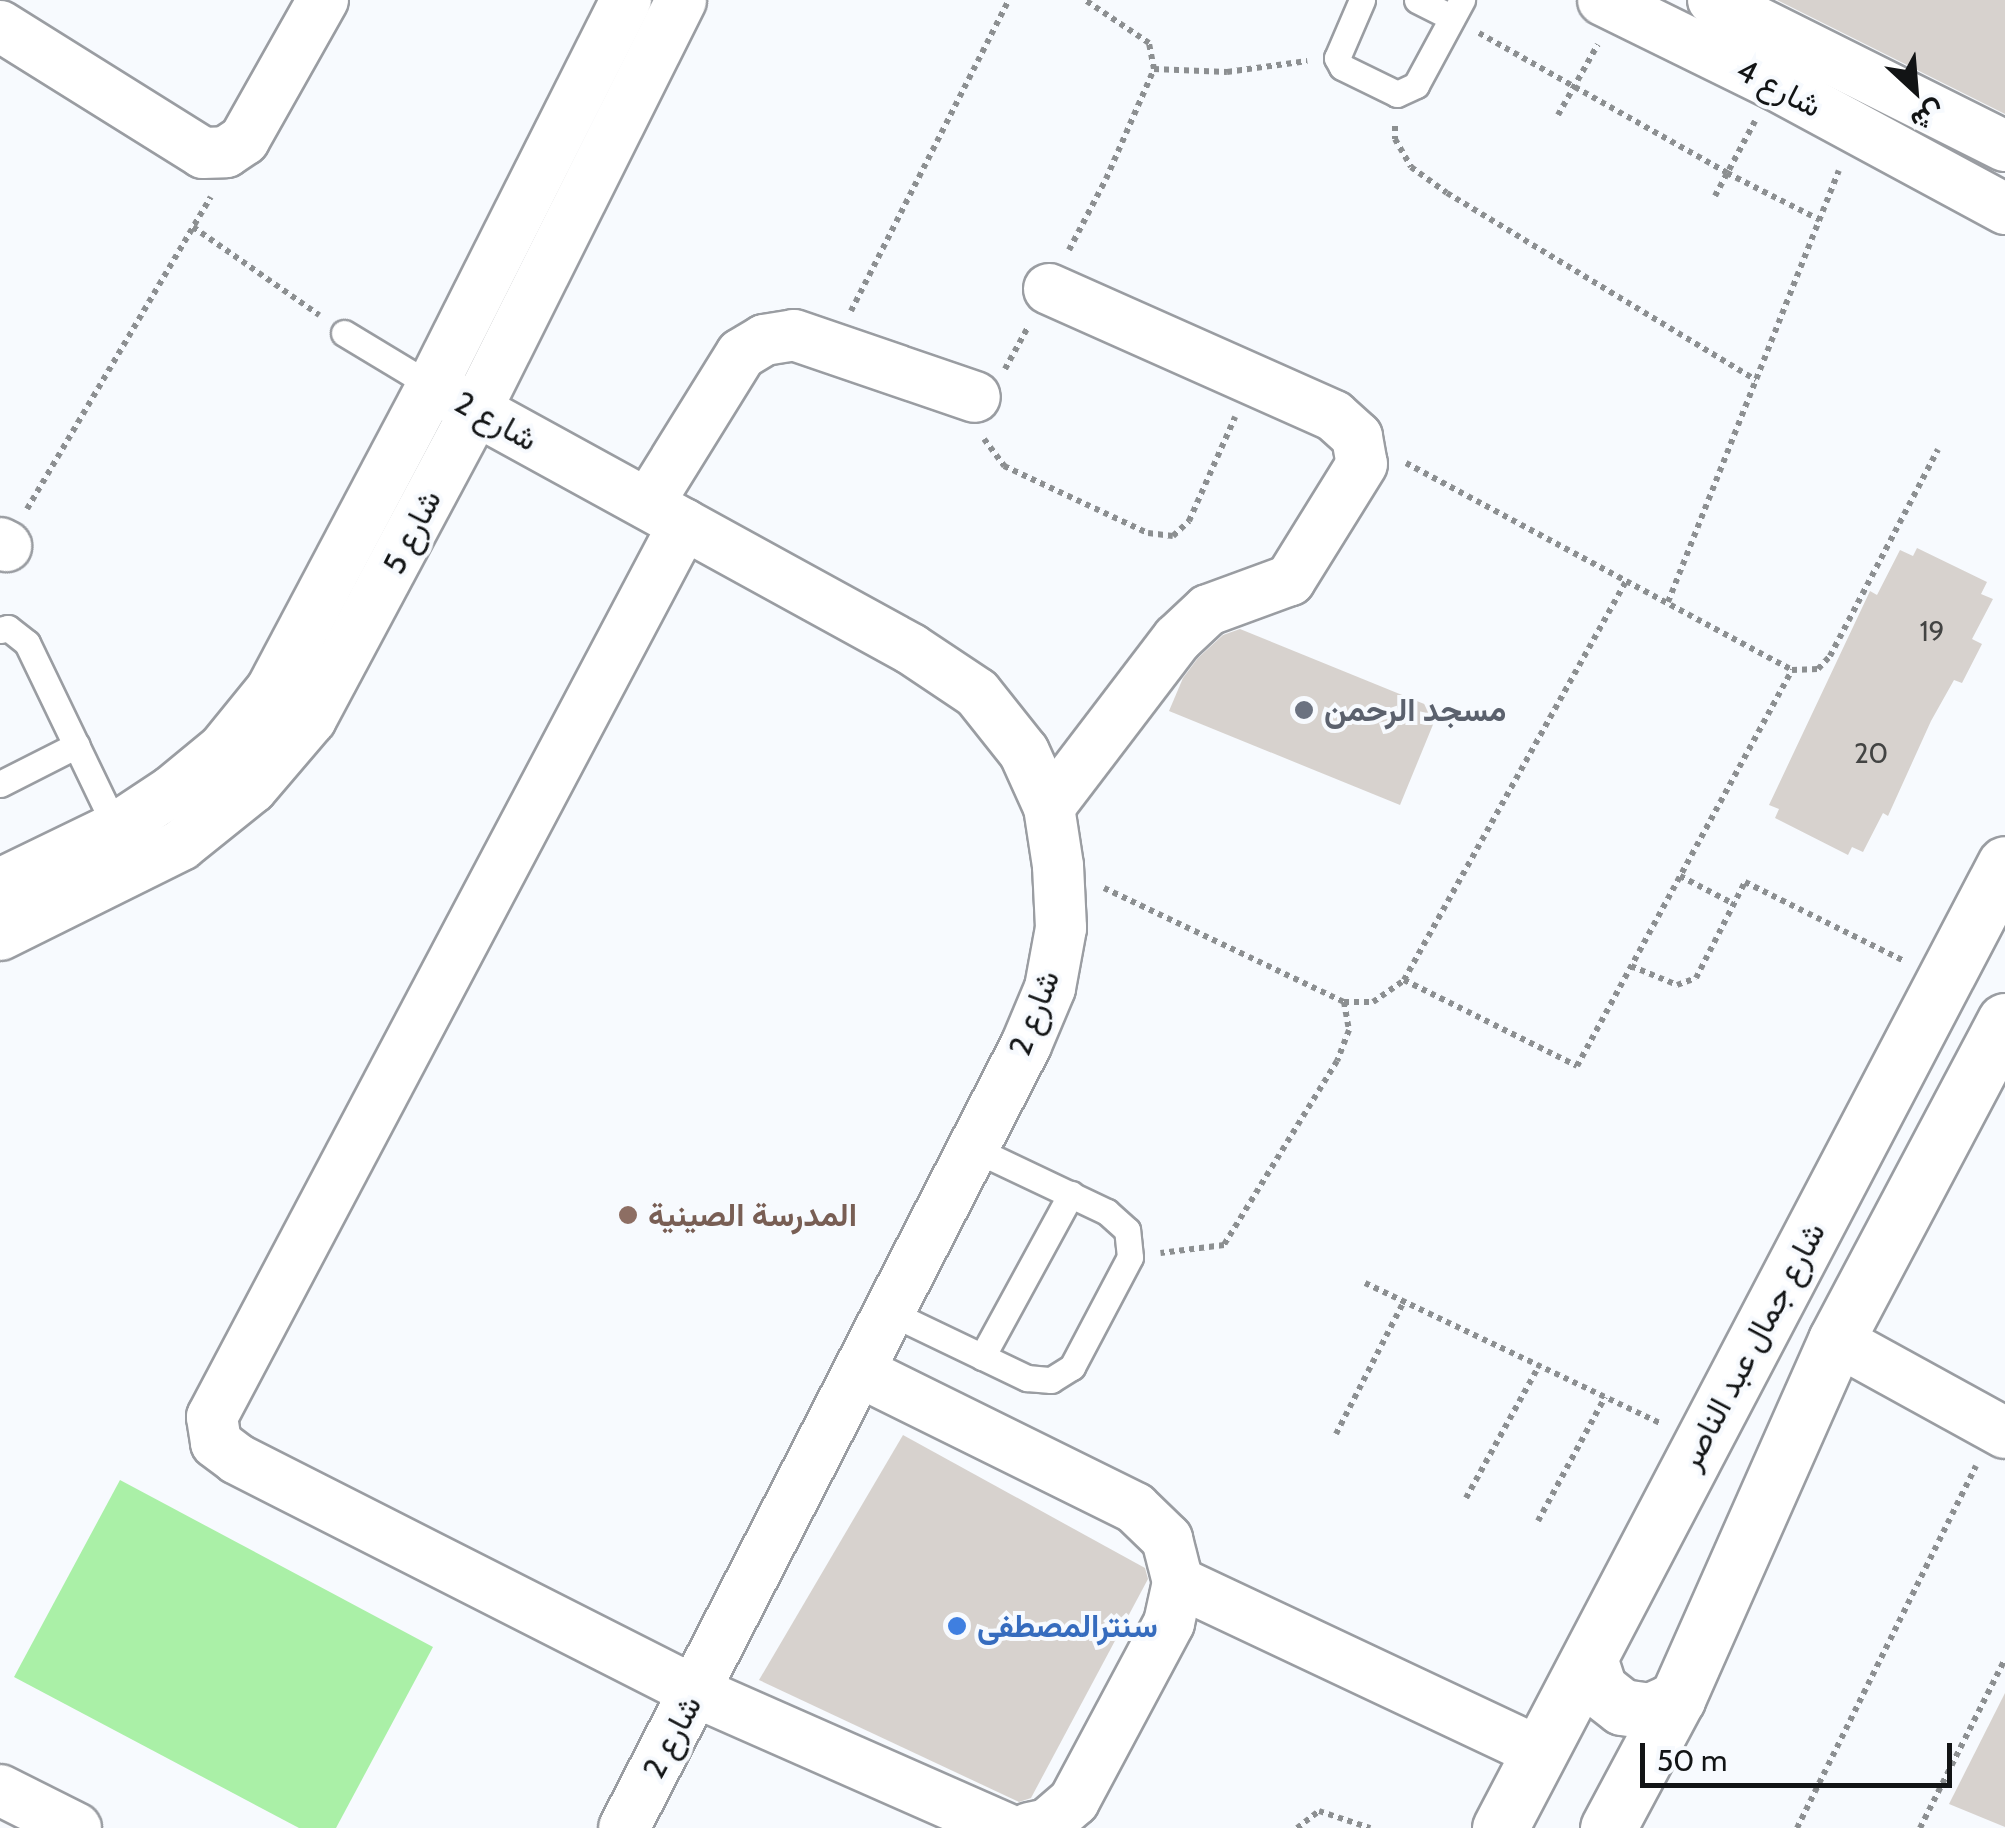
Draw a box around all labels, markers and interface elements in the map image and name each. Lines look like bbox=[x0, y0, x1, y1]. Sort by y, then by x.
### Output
north arrow bbox=[1865, 40, 1965, 140]
street label: شارع 4 bbox=[1730, 50, 1828, 126]
text: ش bbox=[1906, 94, 1951, 140]
street label: شارع 2 bbox=[448, 383, 544, 459]
street label: شارع 5 bbox=[375, 484, 449, 580]
house number: 19 bbox=[1919, 614, 1945, 648]
place label: مسجد الرحمن bbox=[1324, 691, 1506, 729]
marker: مسجد الرحمن bbox=[1293, 699, 1315, 721]
house number: 20 bbox=[1854, 736, 1888, 770]
street label: شارع 2 bbox=[1000, 965, 1068, 1061]
place label: المدرسة الصينية bbox=[648, 1196, 857, 1234]
marker: المدرسة الصينية bbox=[617, 1204, 639, 1226]
street label: شارع جمال عبد الناصر bbox=[1671, 1216, 1833, 1476]
place label: سنترالمصطفى bbox=[977, 1607, 1158, 1645]
marker: سنترالمصطفى bbox=[946, 1615, 968, 1637]
street label: شارع 2 bbox=[634, 1689, 710, 1785]
scale bar bbox=[1645, 1723, 1958, 1785]
text: 50 m bbox=[1657, 1742, 1727, 1779]

